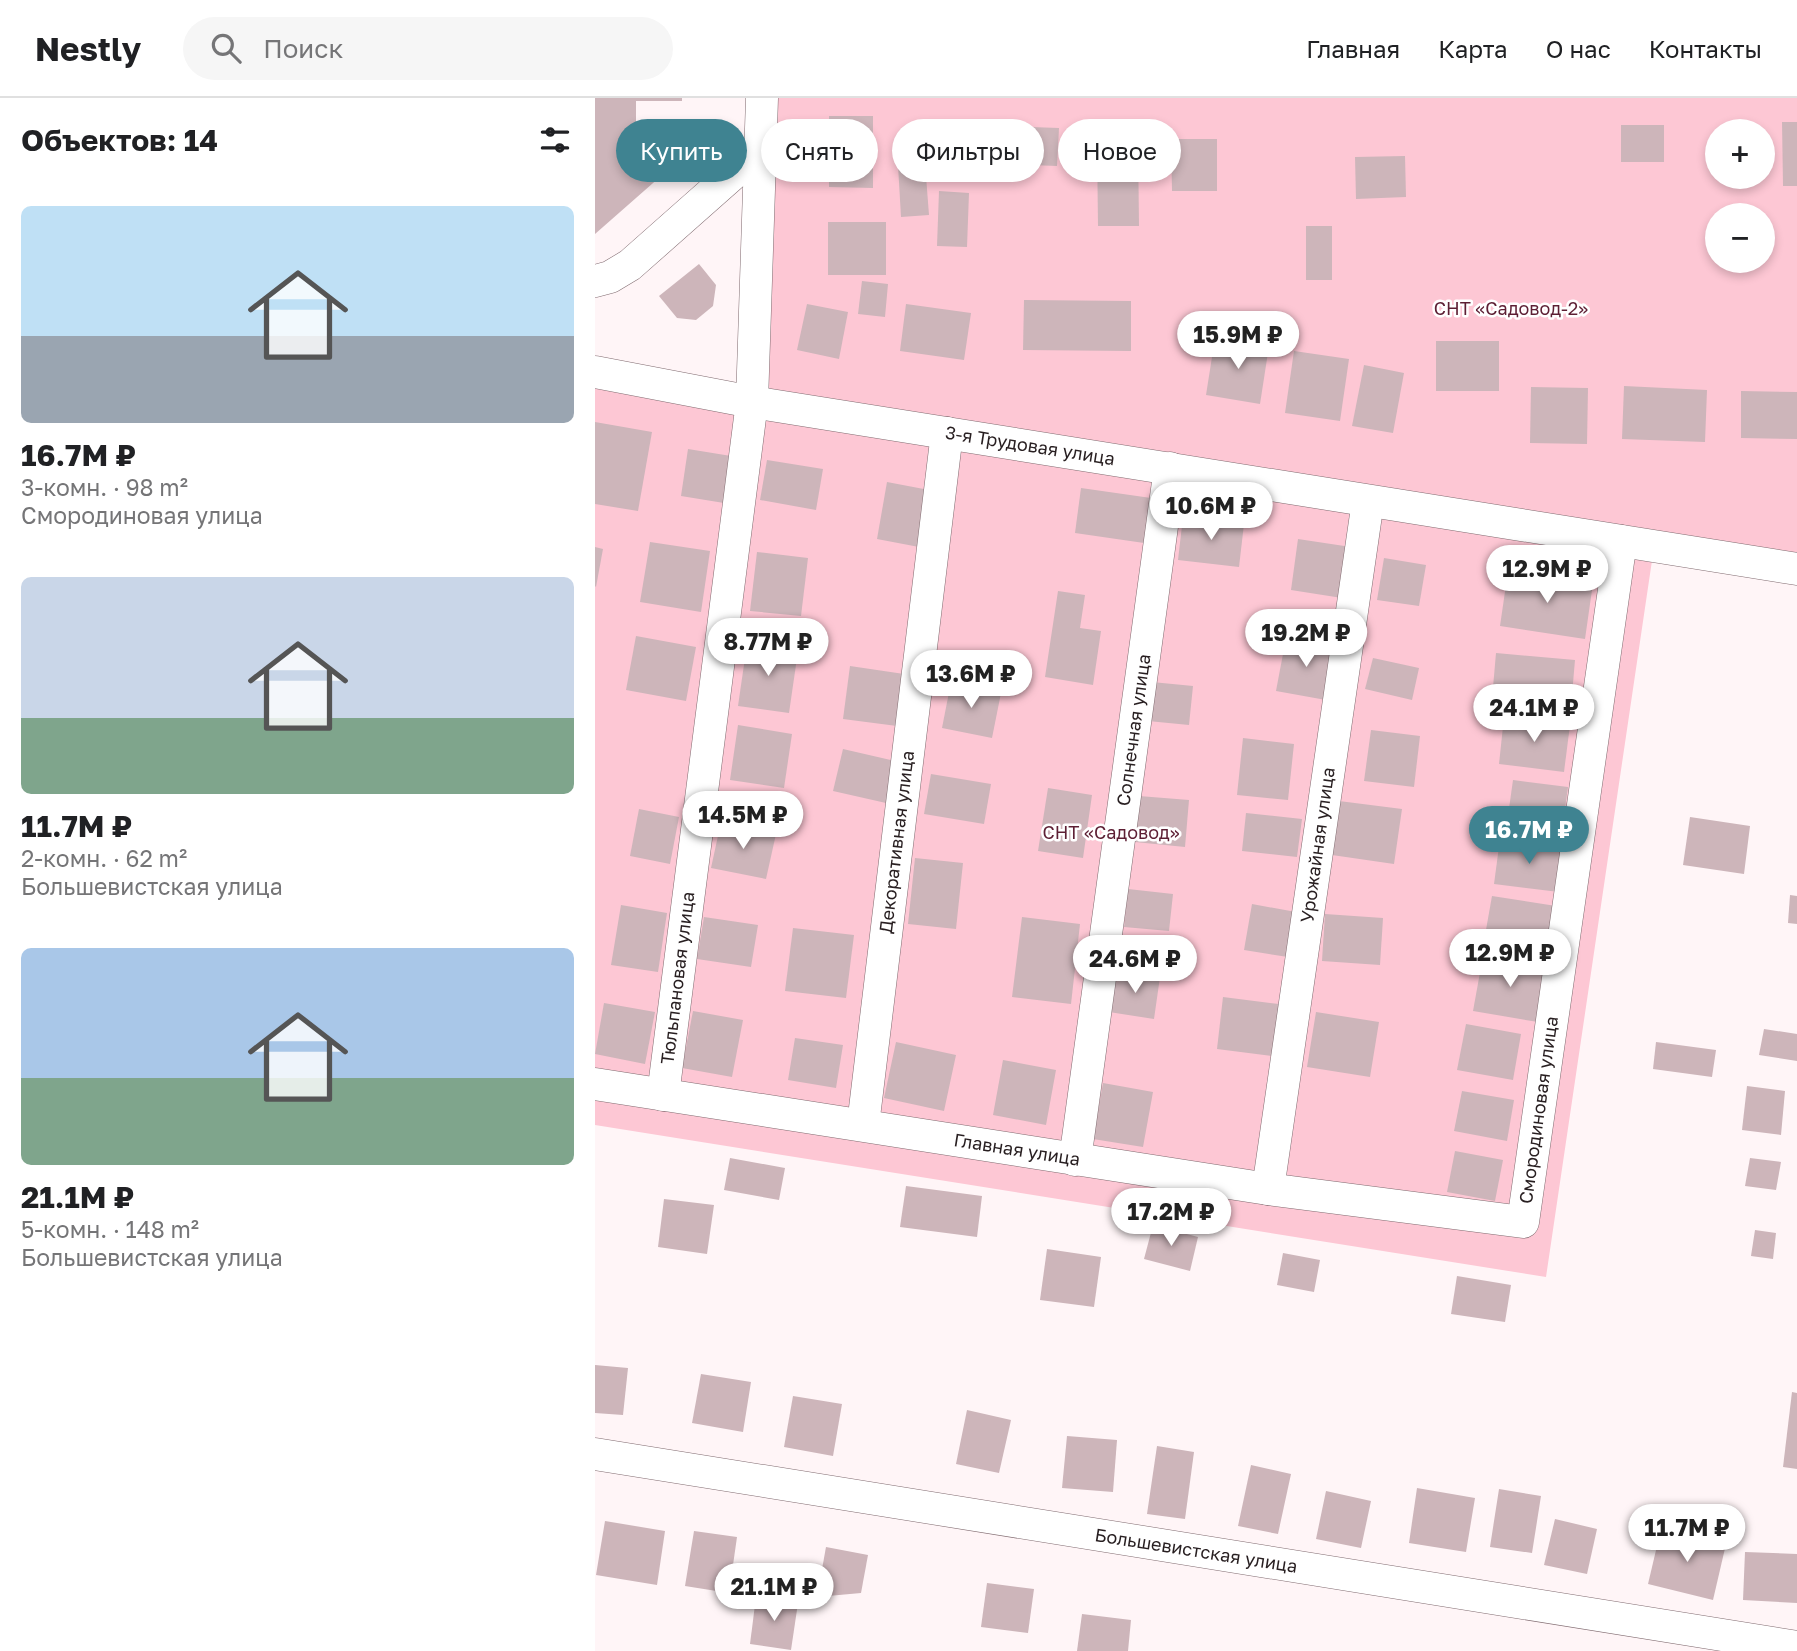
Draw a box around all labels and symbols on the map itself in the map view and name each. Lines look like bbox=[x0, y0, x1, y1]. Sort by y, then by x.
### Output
park label: СНТ «Садовод-2» bbox=[1434, 297, 1588, 319]
pin: 15.9M ₽ bbox=[1173, 312, 1303, 371]
street label: 3-я Трудовая улица bbox=[944, 421, 1117, 469]
pin: 10.6M ₽ bbox=[1146, 482, 1276, 542]
pin: 12.9M ₽ bbox=[1482, 546, 1612, 605]
pin: 19.2M ₽ bbox=[1241, 610, 1371, 669]
pin: 8.77M ₽ bbox=[703, 618, 833, 678]
pin: 13.6M ₽ bbox=[906, 650, 1036, 710]
street label: Солнечная улица bbox=[1111, 652, 1155, 807]
pin: 24.1M ₽ bbox=[1469, 684, 1599, 744]
street label: Декоративная улица bbox=[874, 749, 918, 934]
street label: Урожайная улица bbox=[1295, 766, 1339, 924]
pin: 14.5M ₽ bbox=[678, 792, 808, 851]
pin: 16.7M ₽ bbox=[1464, 806, 1594, 866]
park label: СНТ «Садовод» bbox=[1042, 821, 1180, 843]
street label: Тюльпановая улица bbox=[655, 890, 699, 1066]
pin: 12.9M ₽ bbox=[1445, 930, 1575, 989]
pin: 24.6M ₽ bbox=[1070, 936, 1200, 995]
street label: Смородиновая улица bbox=[1514, 1015, 1562, 1205]
street label: Главная улица bbox=[952, 1128, 1082, 1170]
pin: 17.2M ₽ bbox=[1106, 1188, 1236, 1248]
pin: 11.7M ₽ bbox=[1622, 1504, 1752, 1564]
street label: Большевистская улица bbox=[1093, 1523, 1299, 1577]
pin: 21.1M ₽ bbox=[709, 1564, 839, 1623]

